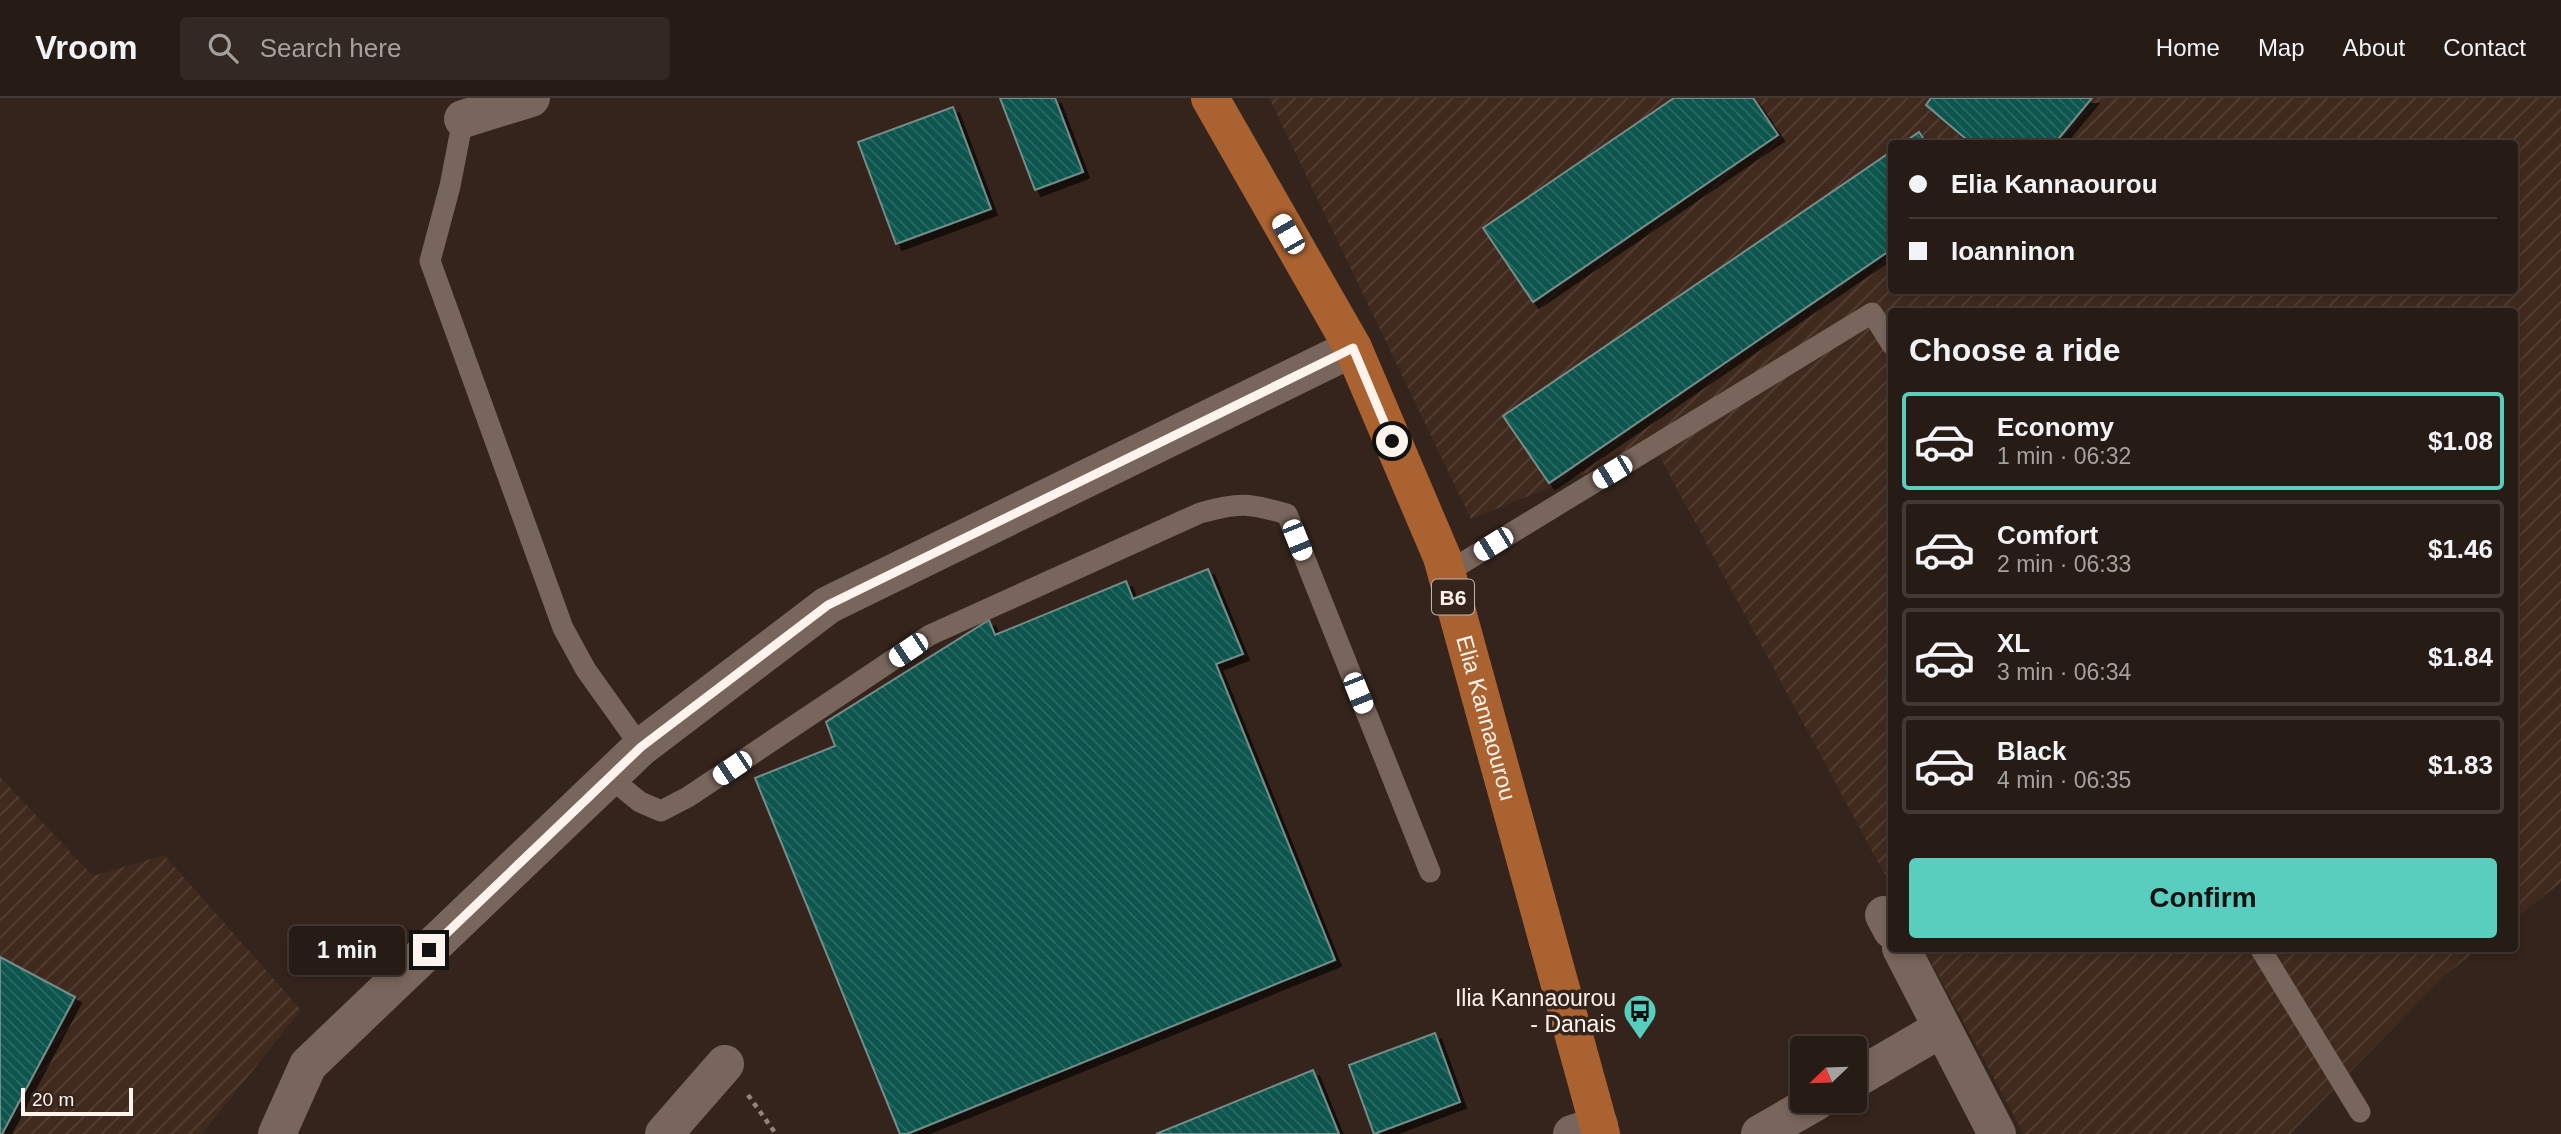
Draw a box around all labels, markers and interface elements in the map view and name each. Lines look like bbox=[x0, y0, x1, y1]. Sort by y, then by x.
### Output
search box bbox=[180, 17, 670, 80]
text: Vroom bbox=[35, 29, 138, 66]
icon: search bbox=[204, 29, 242, 67]
text: Search here bbox=[260, 33, 401, 63]
text: Home bbox=[2156, 34, 2220, 61]
text: Map bbox=[2258, 34, 2305, 61]
text: About bbox=[2343, 34, 2405, 61]
text: Contact bbox=[2443, 34, 2526, 61]
text: Elia Kannaourou bbox=[1951, 169, 2158, 199]
car bbox=[1269, 211, 1308, 257]
text: Ioanninon bbox=[1951, 236, 2075, 266]
text: Choose a ride bbox=[1909, 332, 2121, 368]
icon: car bbox=[1913, 410, 1976, 473]
text: Economy bbox=[1997, 412, 2114, 442]
route start bbox=[1376, 425, 1408, 457]
text: $1.08 bbox=[2428, 426, 2493, 456]
text: 1 min · 06:32 bbox=[1997, 443, 2131, 469]
car bbox=[1589, 452, 1636, 492]
car bbox=[1280, 517, 1315, 563]
icon: car bbox=[1913, 518, 1976, 581]
text: Comfort bbox=[1997, 520, 2098, 550]
car bbox=[1470, 524, 1517, 564]
text: $1.46 bbox=[2428, 534, 2493, 564]
text: 2 min · 06:33 bbox=[1997, 551, 2131, 577]
road number: B6 bbox=[1432, 580, 1474, 614]
icon: car bbox=[1913, 626, 1976, 689]
text: XL bbox=[1997, 628, 2030, 658]
car bbox=[885, 630, 932, 670]
street label: Elia Kannaourou bbox=[1451, 632, 1521, 803]
text: $1.84 bbox=[2428, 642, 2493, 672]
text: 3 min · 06:34 bbox=[1997, 659, 2131, 685]
car bbox=[1341, 670, 1376, 716]
icon: car bbox=[1913, 734, 1976, 797]
text: Black bbox=[1997, 736, 2066, 766]
car bbox=[709, 748, 756, 788]
text: $1.83 bbox=[2428, 750, 2493, 780]
text: 4 min · 06:35 bbox=[1997, 767, 2131, 793]
button: Confirm bbox=[1909, 858, 2497, 938]
callout: 1 min bbox=[289, 926, 404, 974]
route end bbox=[413, 934, 445, 966]
text: 1 min bbox=[317, 937, 377, 963]
place label: Ilia Kannaourou - Danais bbox=[1455, 985, 1616, 1037]
bus stop icon: Ilia Kannaourou - Danais bbox=[1621, 992, 1659, 1041]
north arrow bbox=[1790, 1036, 1867, 1113]
map controls bbox=[1790, 1036, 1867, 1113]
scale bar bbox=[21, 1085, 133, 1117]
text: 20 m bbox=[32, 1089, 74, 1110]

